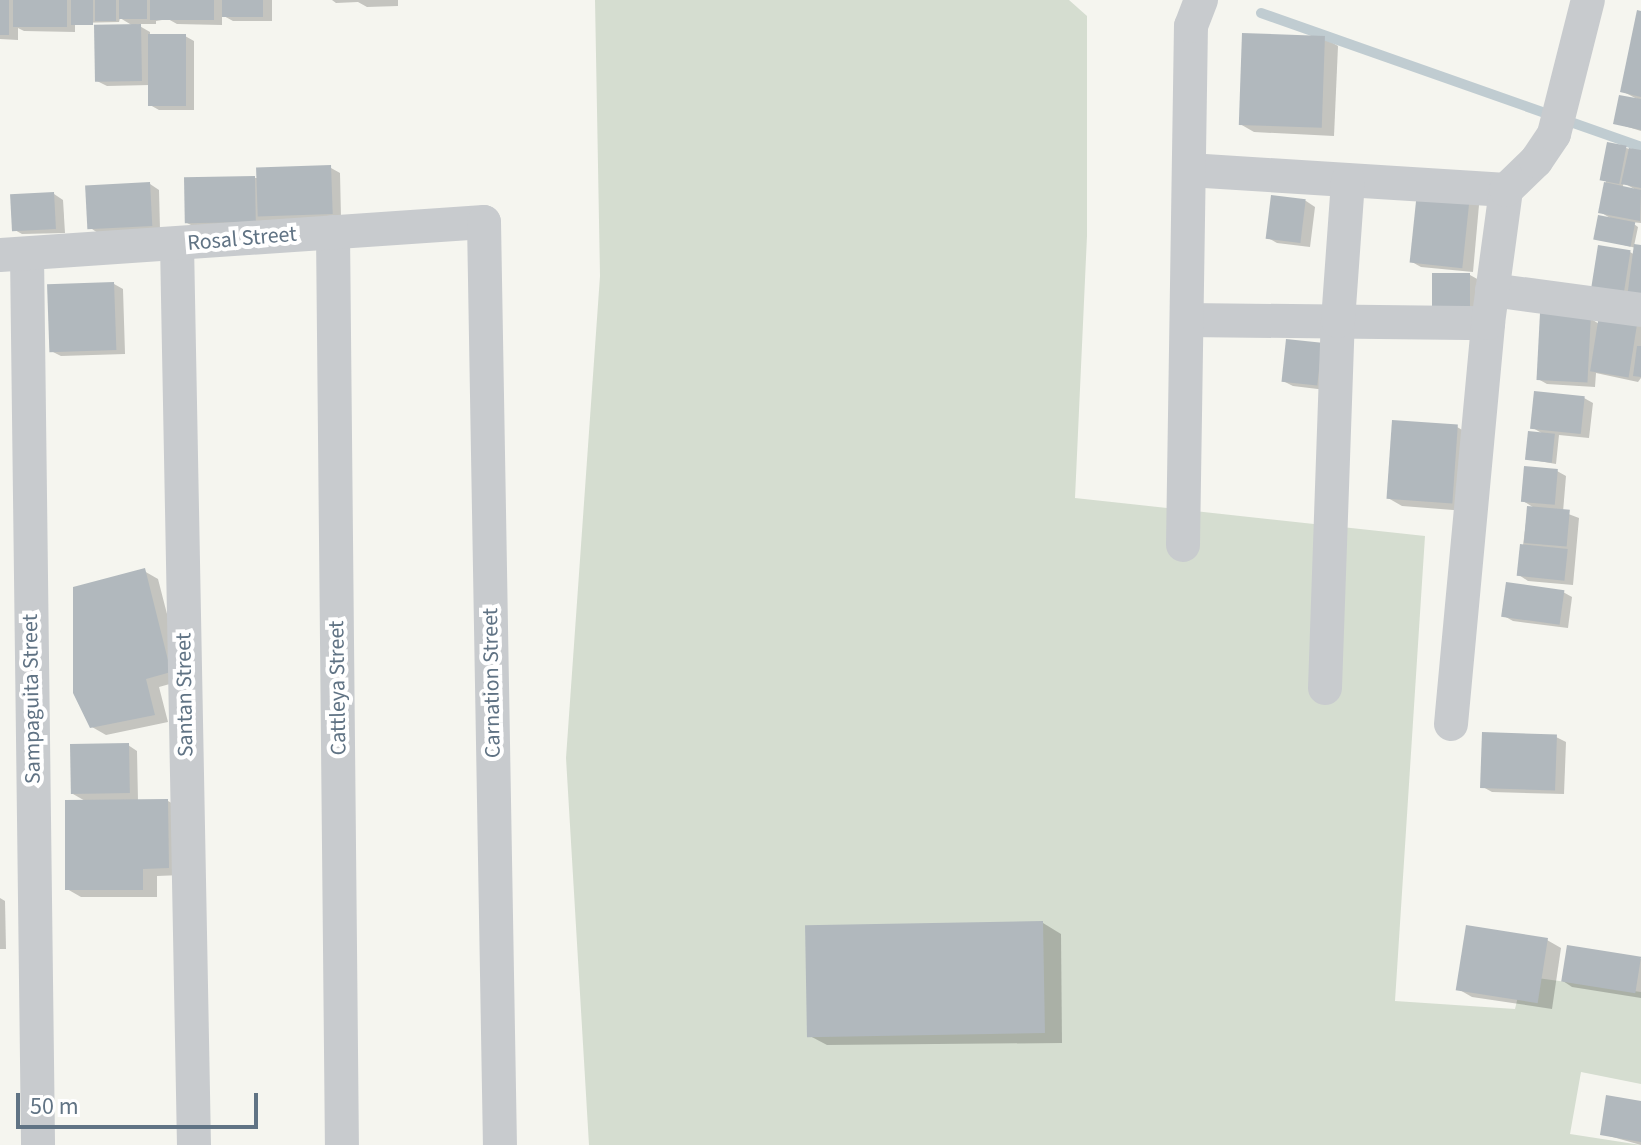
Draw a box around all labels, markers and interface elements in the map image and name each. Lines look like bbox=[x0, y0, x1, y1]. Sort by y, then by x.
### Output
street label: Rosal Street bbox=[186, 221, 298, 257]
street label: Carnation Street bbox=[477, 608, 507, 758]
street label: Sampaguita Street bbox=[17, 614, 47, 784]
street label: Cattleya Street bbox=[324, 620, 352, 756]
street label: Santan Street bbox=[171, 633, 199, 757]
scale bar bbox=[20, 1077, 262, 1127]
text: 50 m bbox=[30, 1089, 79, 1124]

